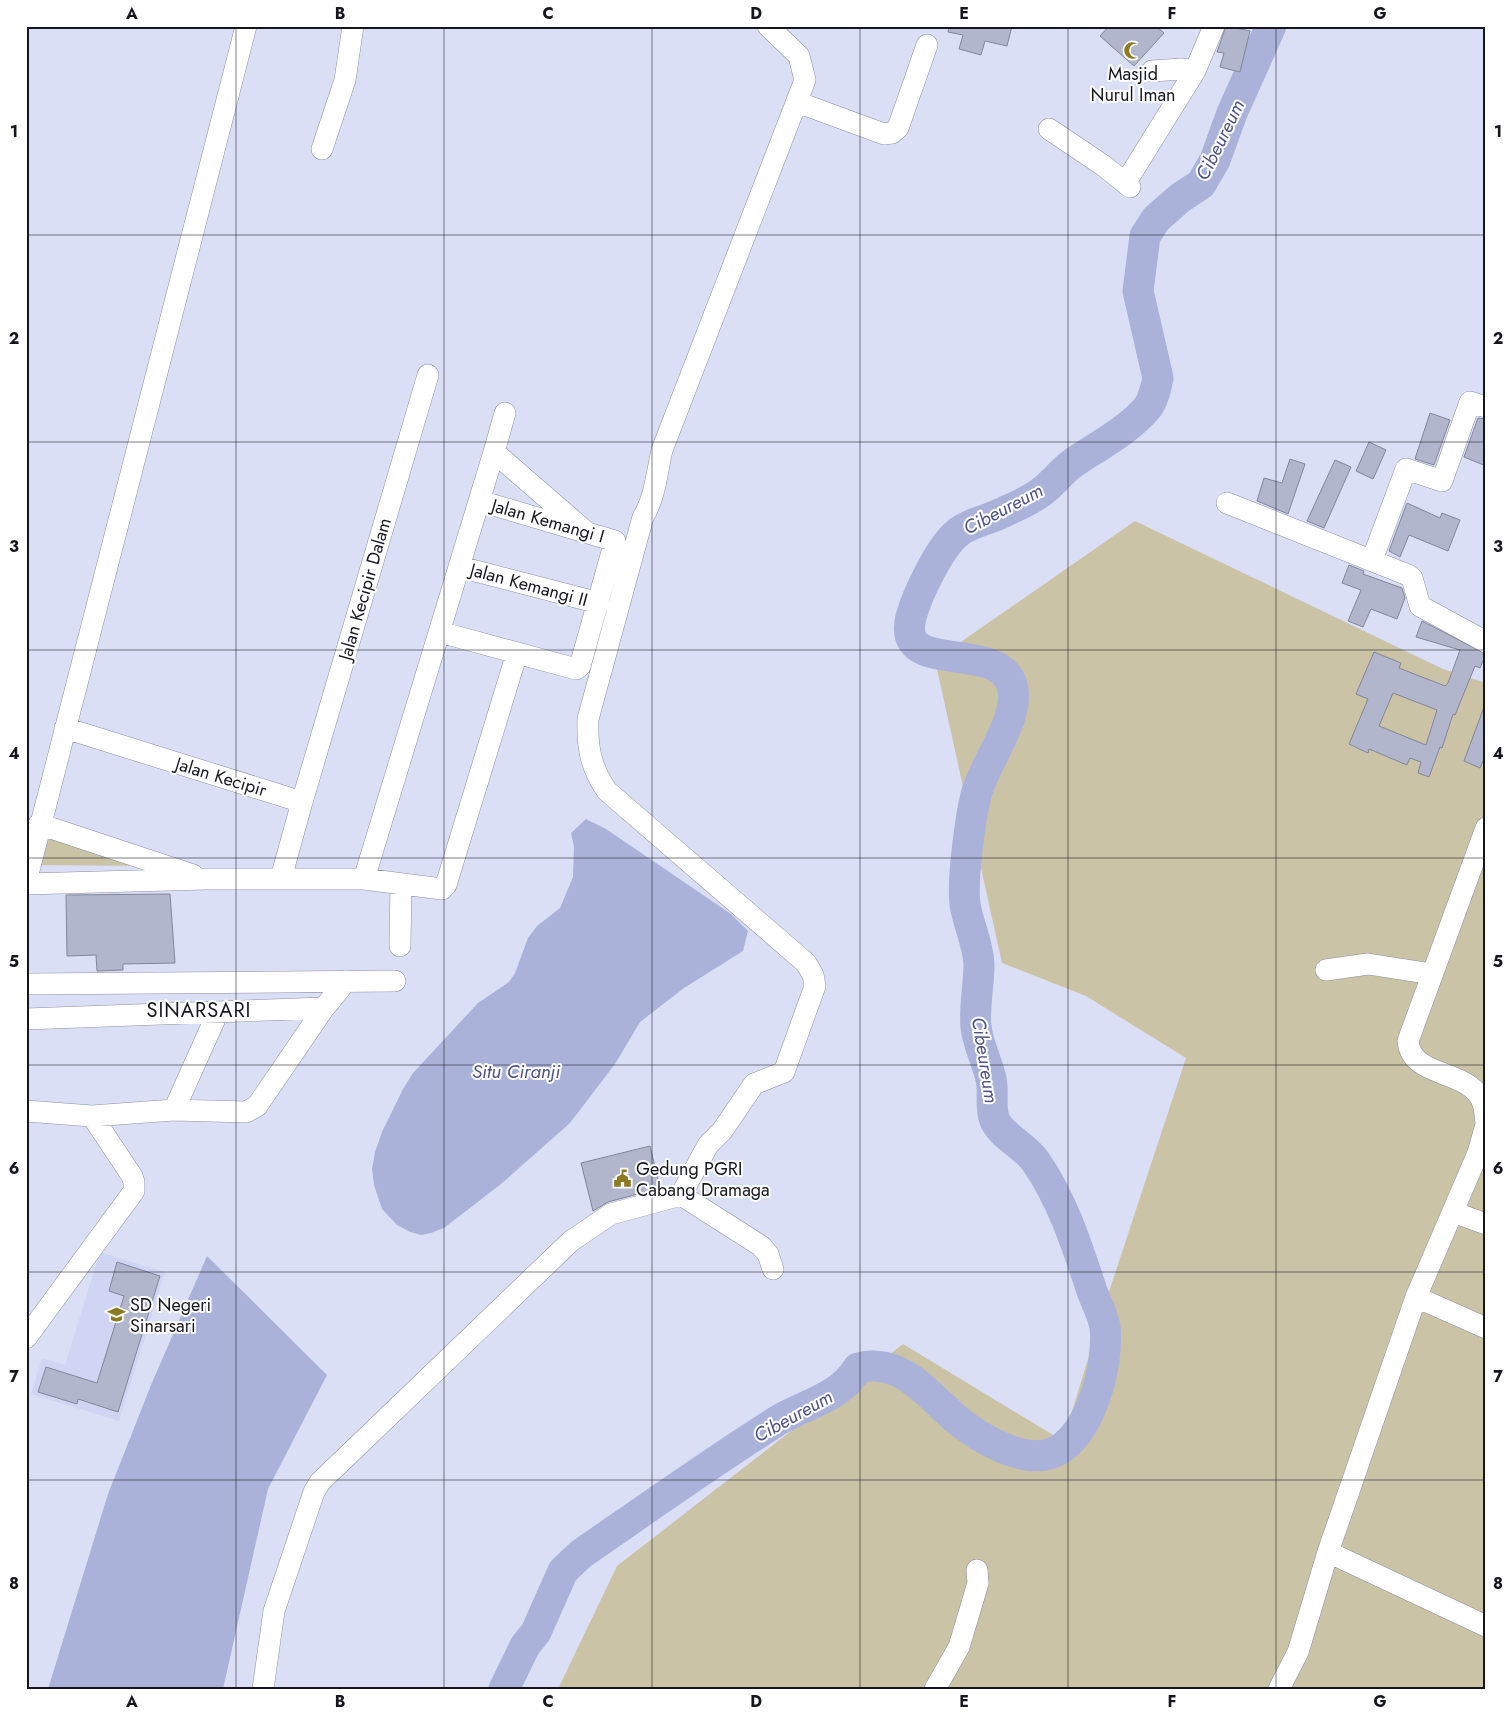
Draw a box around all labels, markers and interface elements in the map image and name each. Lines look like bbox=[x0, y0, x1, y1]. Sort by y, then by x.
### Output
text: A bbox=[125, 2, 138, 25]
text: B bbox=[335, 2, 345, 25]
text: C bbox=[542, 2, 554, 25]
text: D bbox=[750, 2, 762, 25]
text: E bbox=[959, 2, 969, 25]
text: F bbox=[1168, 2, 1176, 25]
text: G bbox=[1373, 2, 1387, 25]
mosque icon: Masjid Nurul Iman bbox=[1123, 41, 1143, 61]
place label: Masjid Nurul Iman bbox=[1090, 61, 1176, 108]
water label: Cibeureum bbox=[1189, 95, 1251, 185]
text: 1 bbox=[10, 120, 18, 143]
text: 1 bbox=[1494, 120, 1502, 143]
text: 2 bbox=[9, 327, 19, 350]
text: 2 bbox=[1493, 327, 1503, 350]
water label: Cibeureum bbox=[958, 477, 1048, 541]
street label: Jalan Kemangi I bbox=[487, 492, 608, 550]
street label: Jalan Kecipir Dalam bbox=[332, 515, 398, 665]
text: 3 bbox=[9, 535, 19, 558]
text: 3 bbox=[1493, 535, 1503, 558]
street label: Jalan Kemangi II bbox=[465, 556, 591, 613]
text: 4 bbox=[8, 742, 20, 765]
text: 4 bbox=[1492, 742, 1504, 765]
street label: Jalan Kecipir bbox=[170, 750, 270, 803]
text: 5 bbox=[9, 950, 19, 973]
text: 5 bbox=[1493, 950, 1503, 973]
district label: SINARSARI bbox=[146, 996, 252, 1025]
water label: Cibeureum bbox=[965, 1015, 1005, 1105]
water label: Situ Ciranji bbox=[472, 1058, 561, 1085]
place label: Gedung PGRI Cabang Dramaga bbox=[636, 1156, 770, 1203]
text: 6 bbox=[9, 1157, 19, 1180]
text: 6 bbox=[1493, 1157, 1503, 1180]
public building icon: Gedung PGRI Cabang Dramaga bbox=[612, 1169, 632, 1189]
place label: SD Negeri Sinarsari bbox=[130, 1292, 211, 1339]
school or university icon: SD Negeri Sinarsari bbox=[106, 1305, 126, 1325]
text: 7 bbox=[9, 1365, 19, 1388]
text: 7 bbox=[1493, 1365, 1503, 1388]
water label: Cibeureum bbox=[749, 1383, 837, 1449]
text: 8 bbox=[9, 1572, 19, 1595]
text: 8 bbox=[1493, 1572, 1503, 1595]
text: A bbox=[125, 1690, 138, 1713]
text: B bbox=[335, 1690, 345, 1713]
text: C bbox=[542, 1690, 554, 1713]
text: D bbox=[750, 1690, 762, 1713]
text: E bbox=[959, 1690, 969, 1713]
text: F bbox=[1168, 1690, 1176, 1713]
text: G bbox=[1373, 1690, 1387, 1713]

